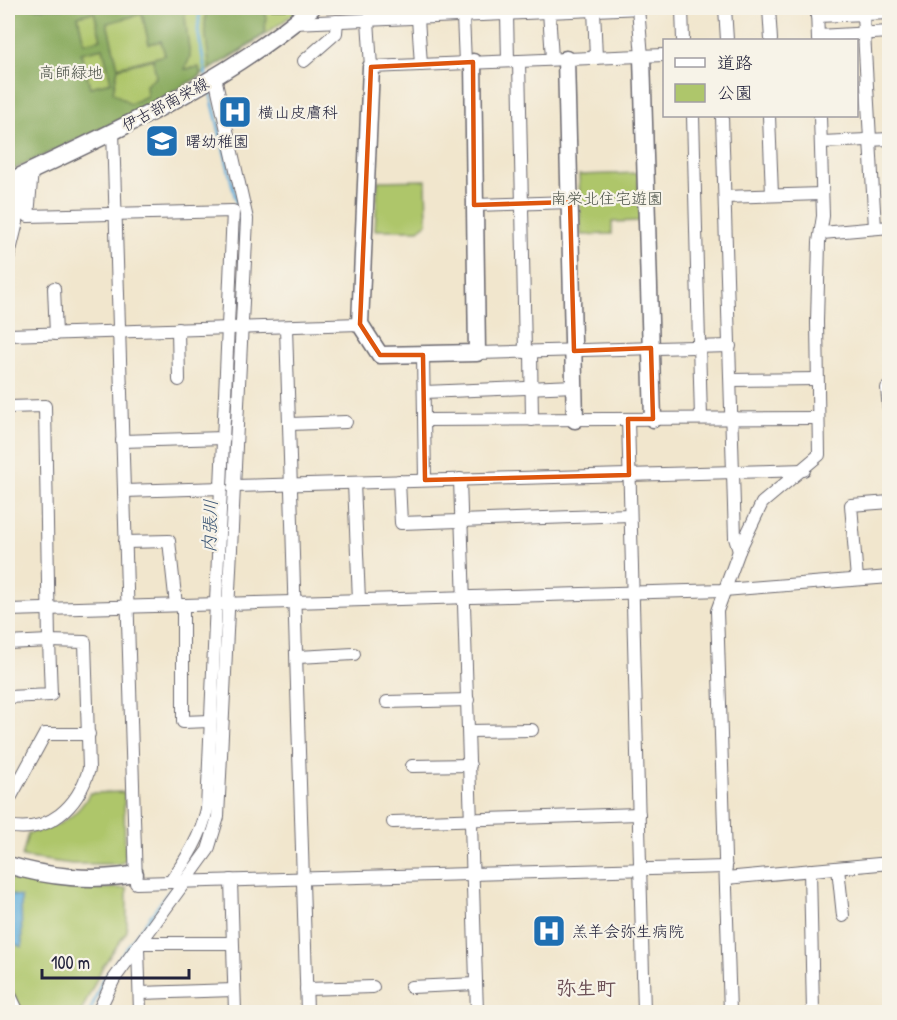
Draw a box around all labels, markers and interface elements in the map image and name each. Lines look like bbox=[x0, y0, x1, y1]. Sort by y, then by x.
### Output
legend bbox=[663, 39, 858, 117]
text: 道路 bbox=[717, 50, 753, 75]
park label: 高師緑地 bbox=[39, 61, 103, 83]
street label: 伊古部南栄線 bbox=[117, 72, 213, 136]
text: 公園 bbox=[717, 80, 753, 105]
hospital icon: 横山皮膚科 bbox=[217, 94, 253, 130]
place label: 横山皮膚科 bbox=[258, 101, 338, 123]
school or university icon: 曙幼稚園 bbox=[144, 123, 180, 159]
place label: 曙幼稚園 bbox=[185, 130, 249, 152]
park label: 南栄北住宅遊園 bbox=[551, 187, 663, 209]
water label: 内張川 bbox=[196, 499, 223, 553]
hospital icon: 羔羊会弥生病院 bbox=[531, 913, 567, 949]
place label: 羔羊会弥生病院 bbox=[572, 920, 684, 942]
scale bar bbox=[42, 942, 189, 980]
text: 100 m bbox=[51, 950, 90, 975]
district label: 弥生町 bbox=[556, 974, 616, 1001]

